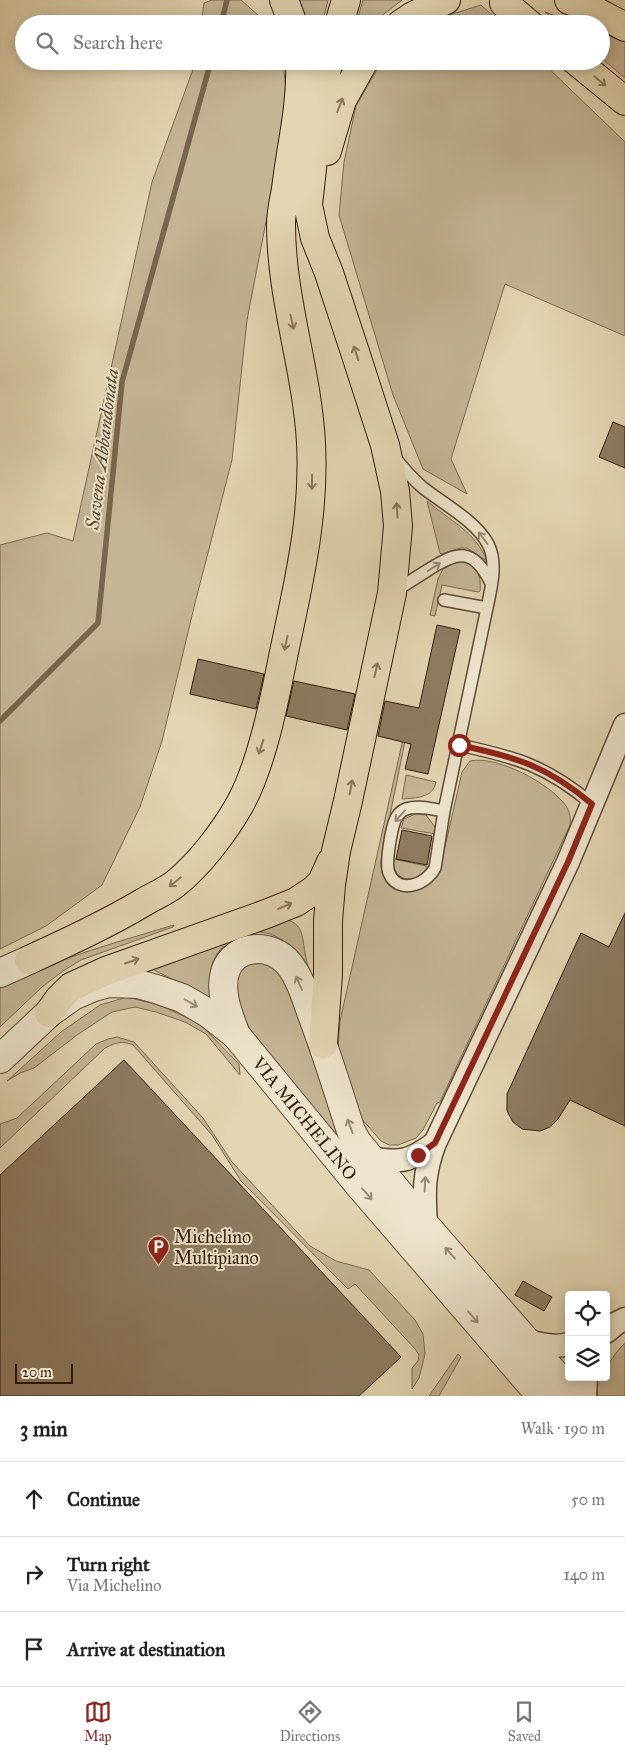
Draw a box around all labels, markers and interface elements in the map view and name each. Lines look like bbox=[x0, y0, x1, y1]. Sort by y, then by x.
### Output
search box bbox=[15, 15, 610, 70]
icon: search bbox=[33, 29, 61, 57]
text: Search here bbox=[73, 31, 163, 54]
one-way arrow bbox=[594, 76, 607, 87]
one-way arrow bbox=[336, 98, 345, 114]
one-way arrow bbox=[288, 313, 298, 329]
one-way arrow bbox=[350, 345, 360, 361]
water label: Savena Abbandonata bbox=[81, 367, 123, 532]
one-way arrow bbox=[307, 474, 317, 490]
one-way arrow bbox=[392, 502, 401, 518]
one-way arrow bbox=[478, 531, 488, 545]
one-way arrow bbox=[426, 561, 440, 571]
one-way arrow bbox=[281, 634, 290, 650]
one-way arrow bbox=[372, 663, 381, 679]
route start bbox=[448, 734, 471, 757]
one-way arrow bbox=[256, 739, 265, 755]
one-way arrow bbox=[347, 779, 356, 795]
one-way arrow bbox=[394, 809, 406, 822]
one-way arrow bbox=[169, 876, 182, 887]
one-way arrow bbox=[277, 901, 292, 910]
one-way arrow bbox=[124, 956, 140, 966]
one-way arrow bbox=[294, 976, 304, 991]
one-way arrow bbox=[183, 999, 198, 1009]
street label: VIA MICHELINO bbox=[247, 1052, 362, 1185]
one-way arrow bbox=[345, 1119, 354, 1135]
route end bbox=[407, 1144, 430, 1167]
one-way arrow bbox=[420, 1176, 429, 1192]
one-way arrow bbox=[361, 1188, 373, 1201]
place label: Michelino Multipiano bbox=[174, 1226, 259, 1269]
parking icon: Michelino Multipiano bbox=[146, 1235, 170, 1266]
one-way arrow bbox=[444, 1247, 456, 1260]
map controls bbox=[565, 1291, 610, 1381]
button: locate bbox=[565, 1291, 610, 1336]
one-way arrow bbox=[468, 1310, 479, 1323]
button: layers bbox=[565, 1336, 610, 1381]
scale bar bbox=[15, 1361, 72, 1384]
text: 20 m bbox=[22, 1364, 52, 1381]
text: 3 min bbox=[20, 1416, 68, 1442]
text: Walk · 190 m bbox=[521, 1419, 605, 1438]
icon: ahead bbox=[20, 1485, 48, 1513]
text: Continue bbox=[67, 1488, 140, 1511]
text: 50 m bbox=[571, 1490, 605, 1509]
text: Turn right bbox=[67, 1553, 150, 1576]
icon: right bbox=[20, 1560, 48, 1588]
text: 140 m bbox=[564, 1565, 605, 1584]
text: Via Michelino bbox=[67, 1576, 161, 1595]
icon: arrive bbox=[20, 1635, 48, 1663]
text: Arrive at destination bbox=[67, 1638, 225, 1661]
tab: Map bbox=[84, 1698, 112, 1745]
tab: Directions bbox=[280, 1698, 340, 1745]
tab: Saved bbox=[508, 1698, 541, 1745]

